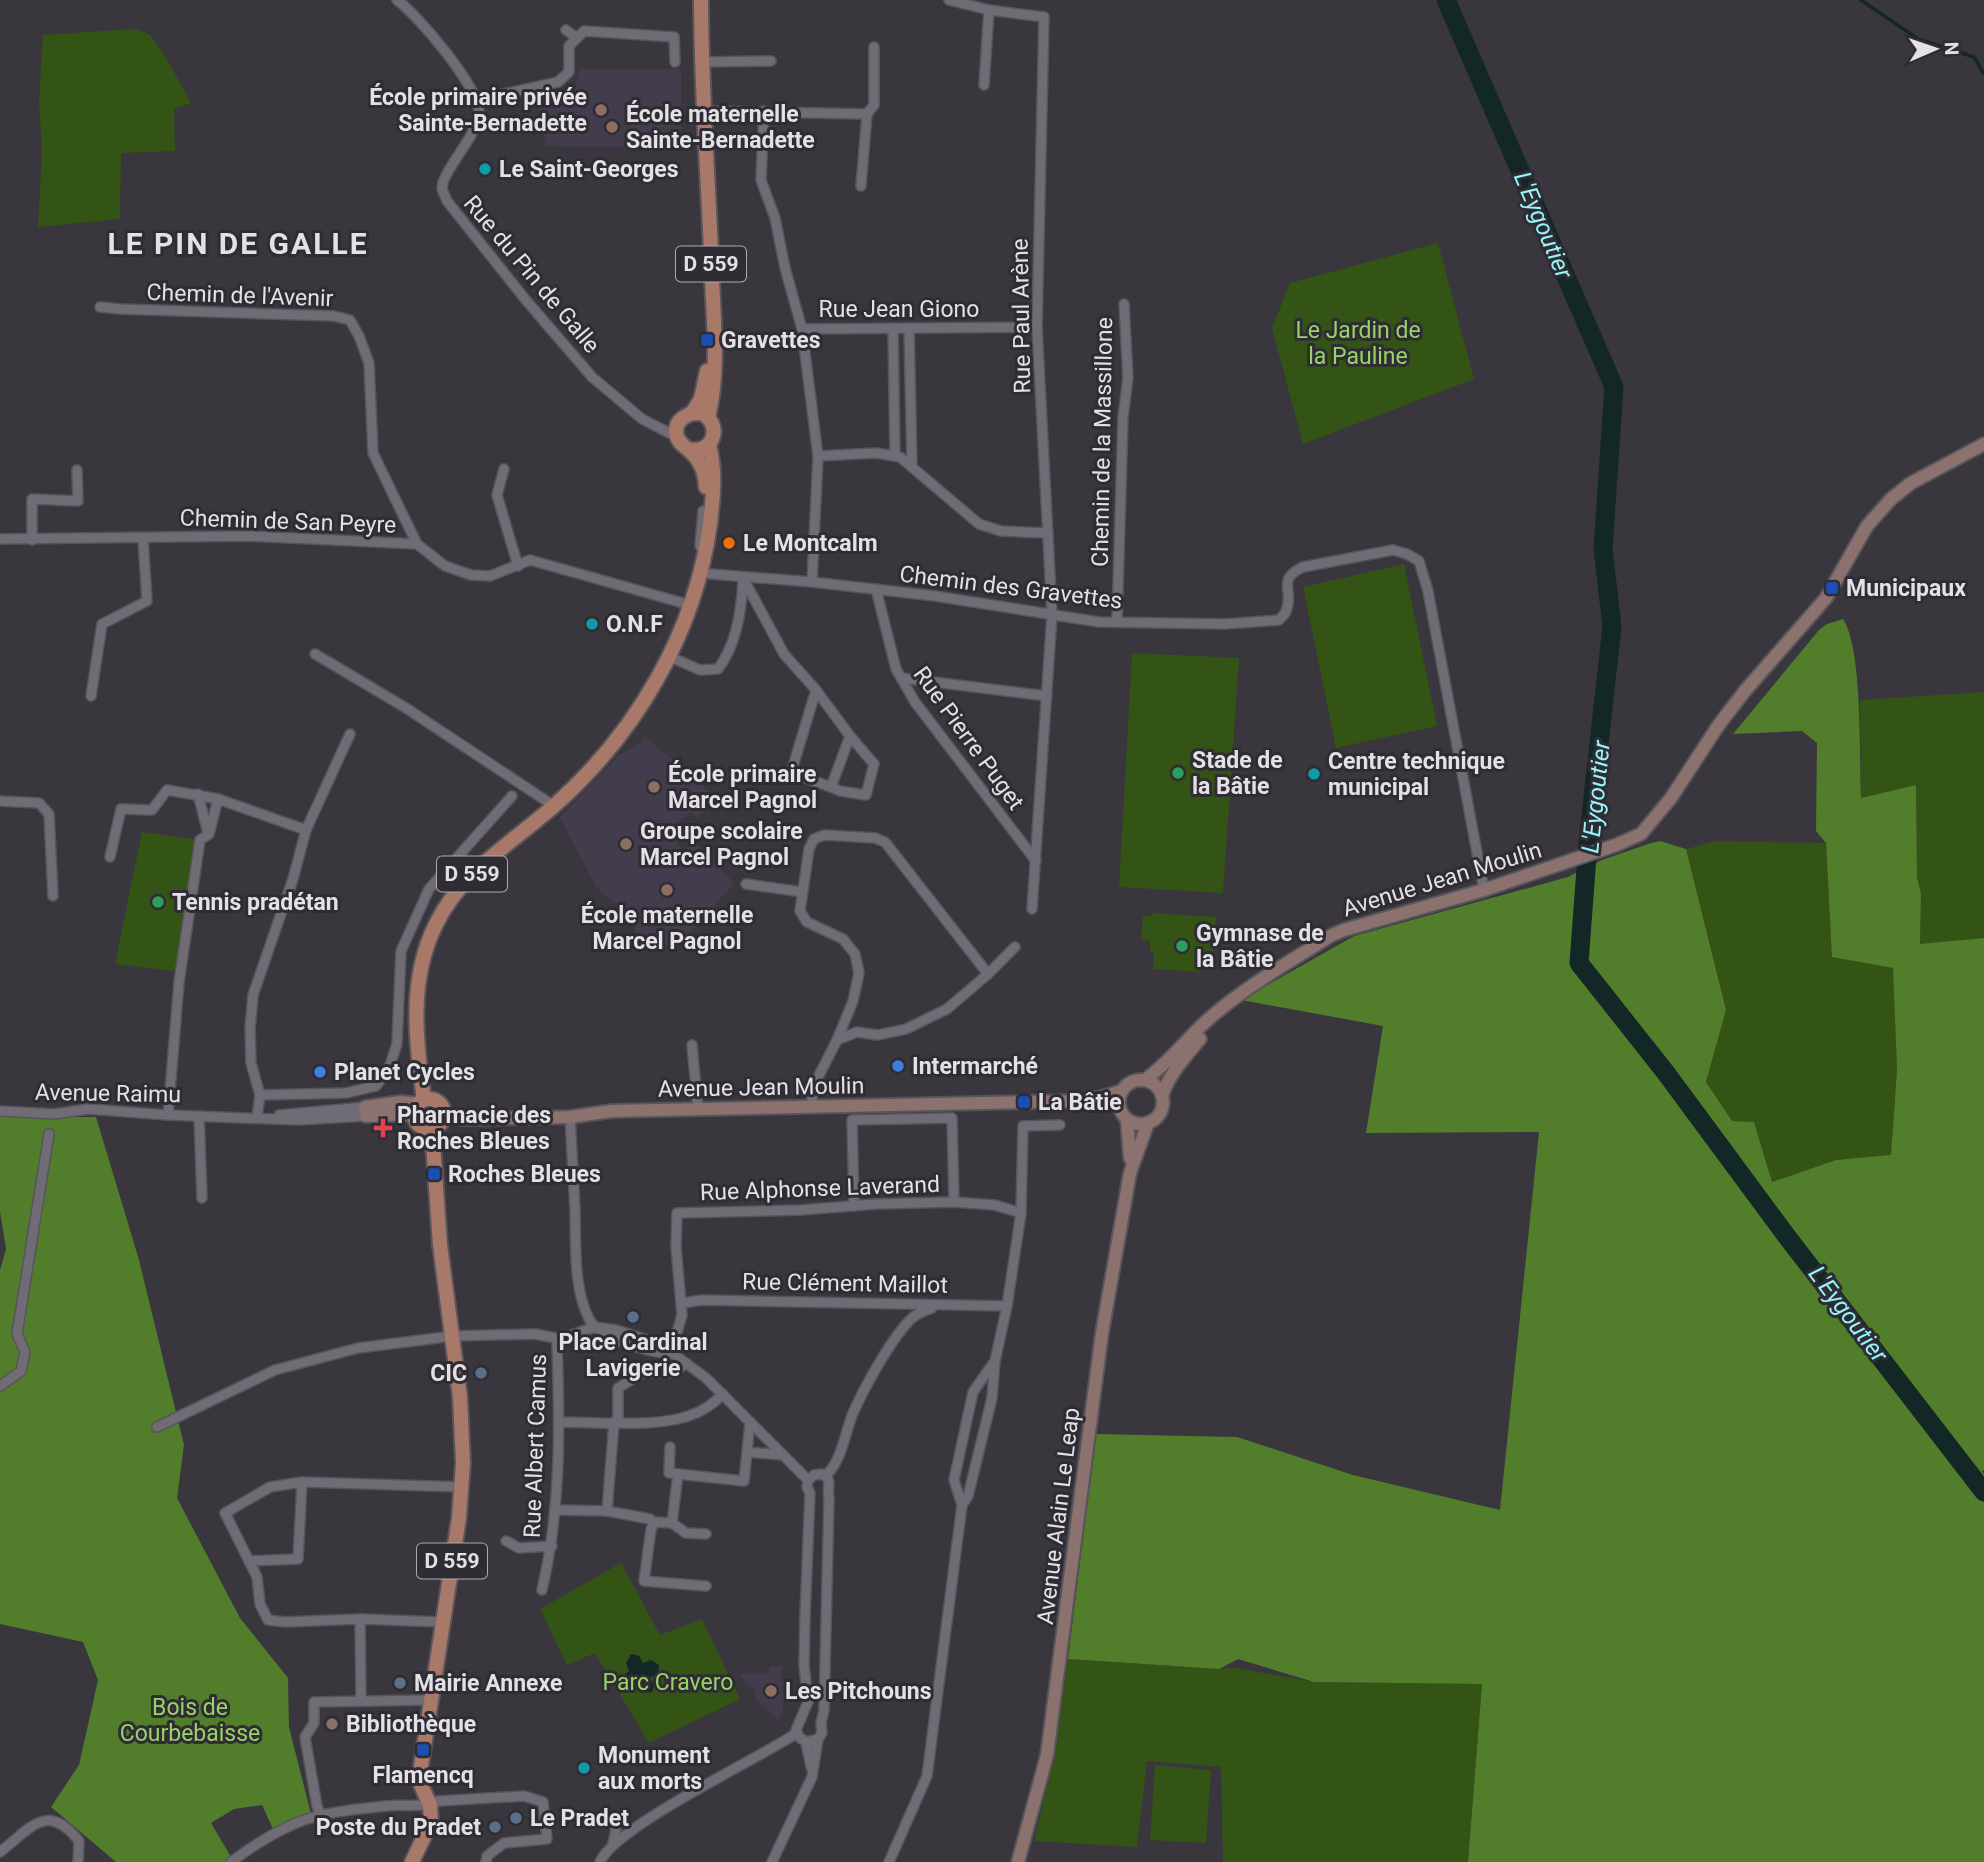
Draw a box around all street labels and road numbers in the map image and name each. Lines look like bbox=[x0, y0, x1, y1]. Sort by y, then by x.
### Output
street label: Rue du Pin de Galle bbox=[458, 190, 605, 358]
street label: Rue Paul Arène bbox=[1007, 238, 1036, 394]
road number: D 559 bbox=[676, 246, 746, 282]
street label: Chemin de l'Avenir bbox=[146, 279, 334, 312]
street label: Rue Jean Giono bbox=[819, 296, 979, 323]
street label: Chemin de la Massillone bbox=[1087, 317, 1118, 567]
street label: Chemin de San Peyre bbox=[179, 504, 397, 539]
street label: Chemin des Gravettes bbox=[898, 560, 1124, 615]
street label: Rue Pierre Puget bbox=[908, 662, 1030, 815]
street label: Avenue Jean Moulin bbox=[1339, 836, 1545, 923]
road number: D 559 bbox=[437, 856, 507, 892]
street label: Avenue Jean Moulin bbox=[658, 1072, 864, 1103]
street label: Avenue Raimu bbox=[35, 1079, 181, 1108]
street label: Rue Alphonse Laverand bbox=[700, 1171, 940, 1206]
street label: Rue Clément Maillot bbox=[742, 1268, 948, 1299]
street label: Rue Albert Camus bbox=[519, 1353, 552, 1539]
street label: Avenue Alain Le Leap bbox=[1032, 1406, 1085, 1626]
road number: D 559 bbox=[417, 1544, 487, 1578]

